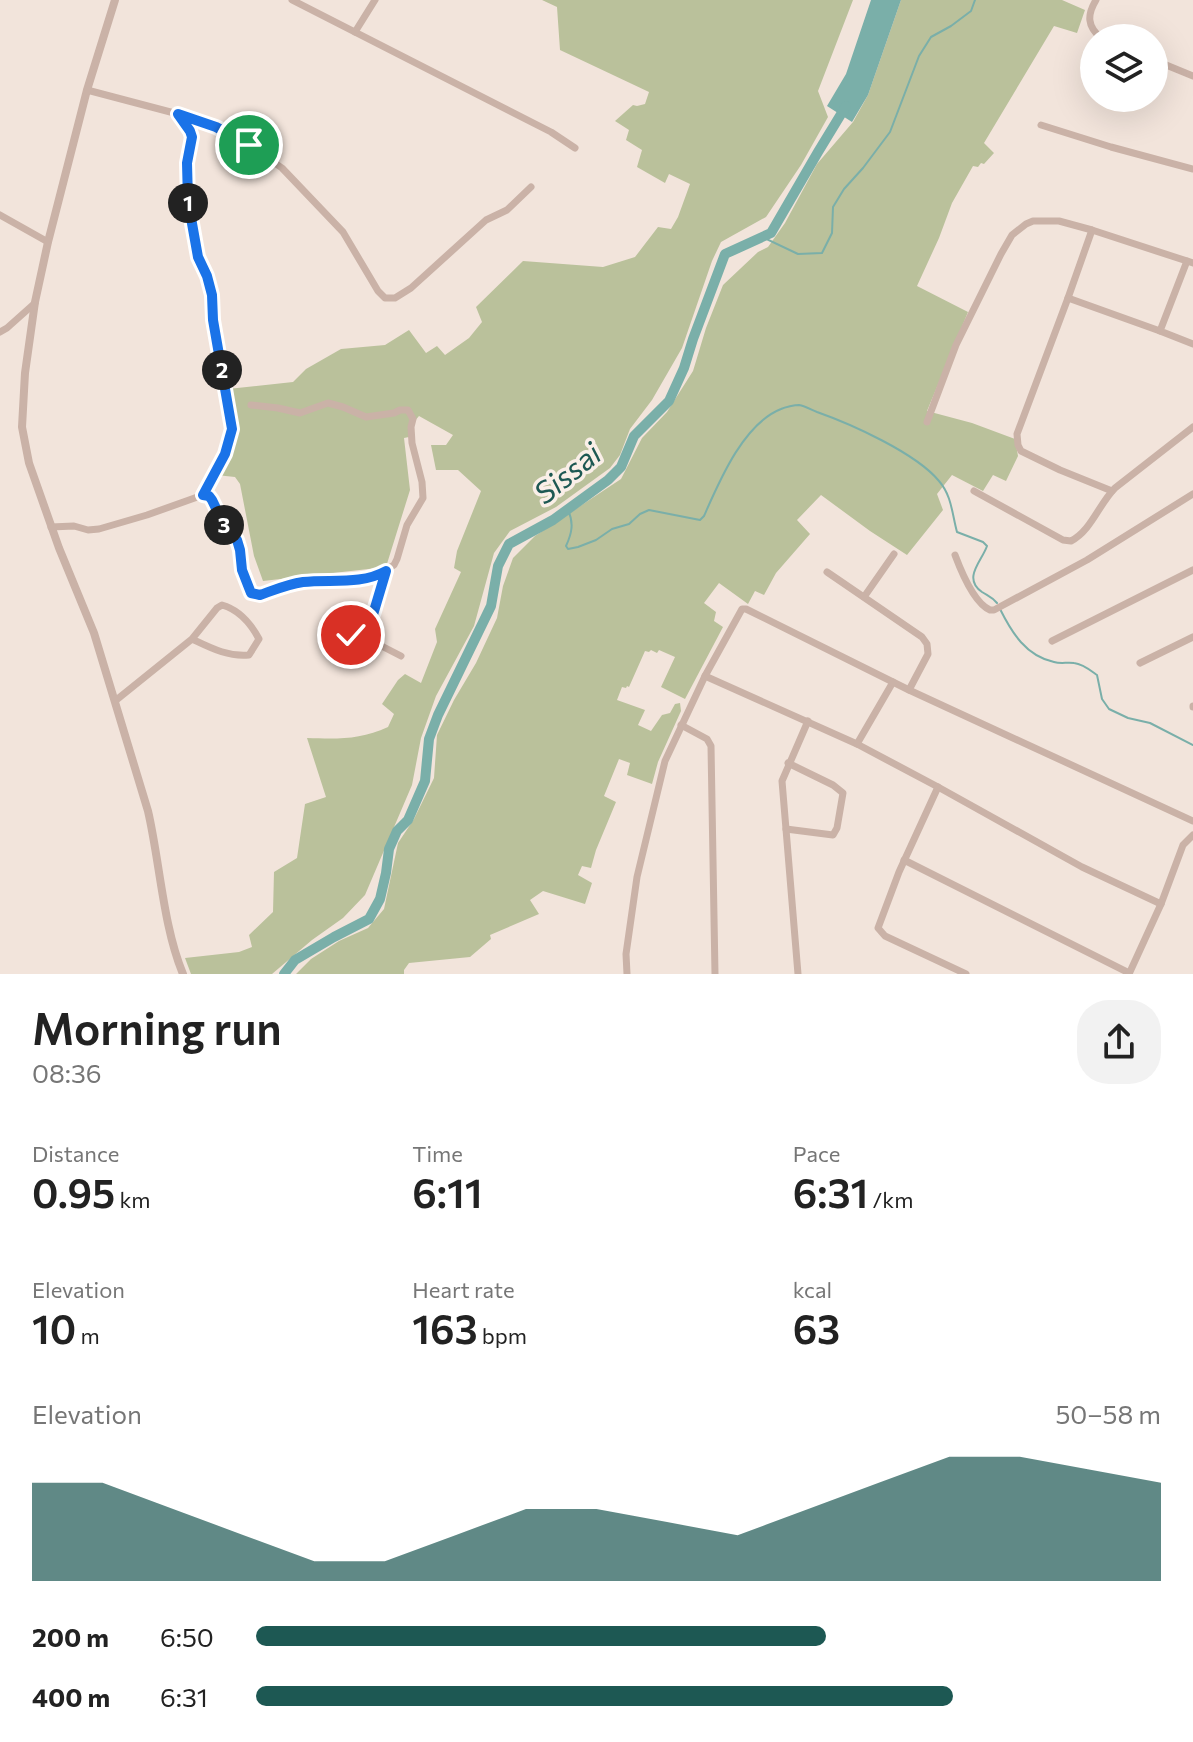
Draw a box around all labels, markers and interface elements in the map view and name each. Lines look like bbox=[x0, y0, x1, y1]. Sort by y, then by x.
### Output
map controls bbox=[1080, 24, 1168, 112]
button: layers bbox=[1080, 24, 1168, 112]
pin bbox=[215, 111, 283, 179]
icon: arrive bbox=[227, 123, 271, 167]
pin: 1 bbox=[168, 183, 208, 223]
text: 1 bbox=[183, 189, 193, 216]
pin: 2 bbox=[202, 350, 242, 390]
text: 2 bbox=[216, 356, 228, 383]
water label: Sissai bbox=[525, 433, 609, 510]
pin: 3 bbox=[204, 505, 244, 545]
text: 3 bbox=[218, 511, 230, 538]
pin bbox=[317, 601, 385, 669]
icon: check bbox=[329, 613, 373, 657]
text: Morning run bbox=[32, 1000, 282, 1054]
button: share bbox=[1077, 1000, 1161, 1084]
text: 08:36 bbox=[32, 1057, 102, 1088]
text: Distance bbox=[32, 1140, 119, 1167]
text: Time bbox=[412, 1140, 463, 1167]
text: Pace bbox=[793, 1140, 840, 1167]
text: 0.95 bbox=[32, 1167, 115, 1216]
text: 6:11 bbox=[412, 1167, 483, 1216]
text: 6:31 bbox=[793, 1167, 868, 1216]
text: km bbox=[115, 1186, 151, 1213]
text: /km bbox=[868, 1186, 913, 1213]
text: Elevation bbox=[32, 1276, 125, 1303]
text: Heart rate bbox=[412, 1276, 515, 1303]
text: kcal bbox=[793, 1276, 832, 1303]
text: 10 bbox=[32, 1303, 76, 1352]
text: 163 bbox=[412, 1303, 478, 1352]
text: 63 bbox=[793, 1303, 840, 1352]
text: m bbox=[76, 1322, 100, 1349]
text: bpm bbox=[478, 1322, 527, 1349]
text: Elevation bbox=[32, 1398, 142, 1429]
text: 50–58 m bbox=[1055, 1398, 1161, 1429]
text: 200 m bbox=[32, 1621, 109, 1652]
text: 6:50 bbox=[160, 1621, 214, 1652]
text: 400 m bbox=[32, 1681, 110, 1712]
text: 6:31 bbox=[160, 1681, 208, 1712]

